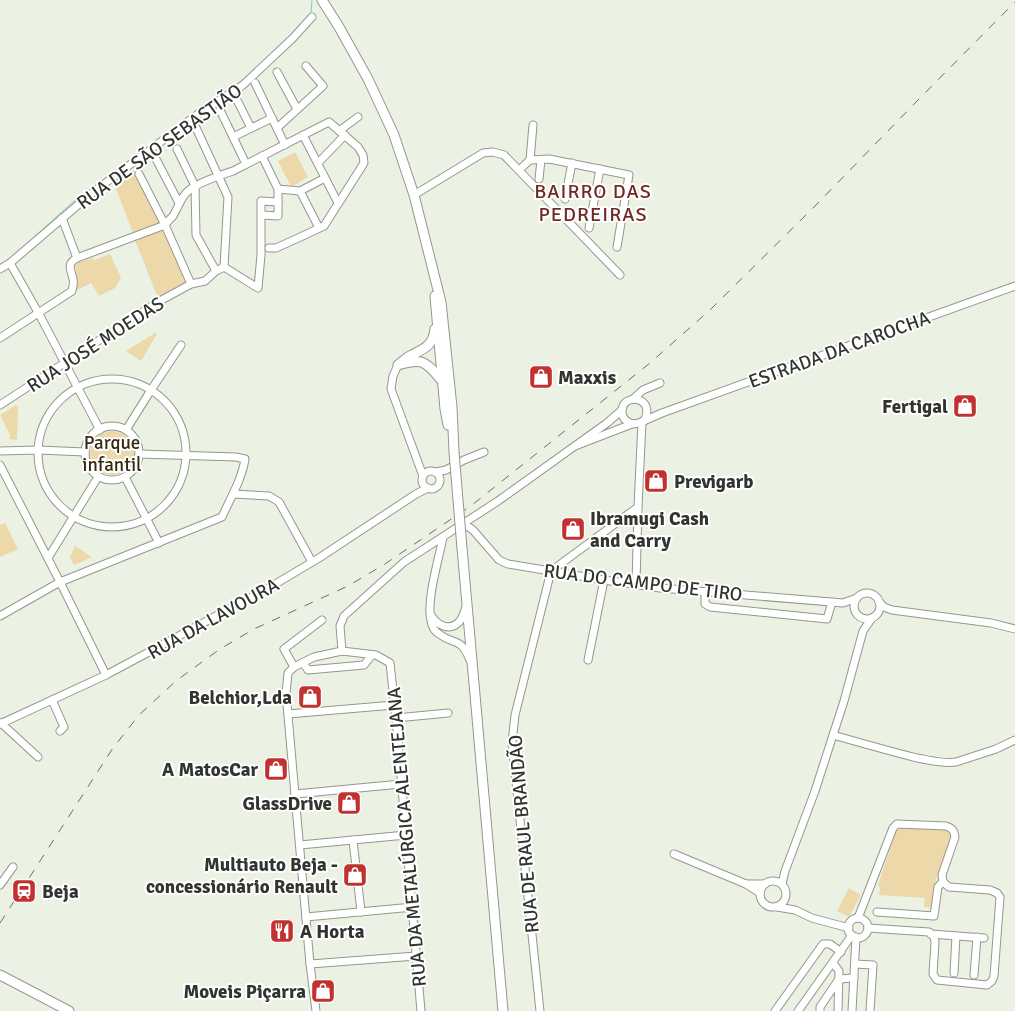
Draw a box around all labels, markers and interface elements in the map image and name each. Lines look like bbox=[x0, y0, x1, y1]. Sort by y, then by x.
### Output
street label: RUA DE SÃO SEBASTIÃO bbox=[72, 79, 247, 215]
district label: BAIRRO DAS PEDREIRAS bbox=[534, 179, 652, 227]
street label: RUA JOSÉ MOEDAS bbox=[23, 292, 169, 398]
street label: ESTRADA DA CAROCHA bbox=[745, 306, 934, 394]
shop icon: Maxxis bbox=[528, 364, 554, 390]
place label: Maxxis bbox=[558, 366, 616, 390]
shop icon: Fertigal bbox=[952, 393, 978, 419]
place label: Fertigal bbox=[882, 395, 948, 419]
park label: Parque infantil bbox=[82, 431, 142, 477]
shop icon: Previgarb bbox=[643, 468, 669, 494]
place label: Previgarb bbox=[674, 470, 754, 494]
place label: Ibramugi Cash and Carry bbox=[590, 507, 709, 553]
shop icon: Ibramugi Cash and Carry bbox=[560, 516, 586, 542]
street label: RUA DO CAMPO DE TIRO bbox=[542, 559, 744, 607]
street label: RUA DA LAVOURA bbox=[144, 573, 284, 665]
shop icon: Belchior,Lda bbox=[297, 684, 323, 710]
place label: Belchior,Lda bbox=[189, 686, 292, 710]
street label: RUA DA METALÚRGICA ALENTEJANA bbox=[382, 686, 432, 988]
street label: RUA DE RAUL BRANDÃO bbox=[503, 734, 545, 934]
shop icon: A MatosCar bbox=[263, 756, 289, 782]
place label: A MatosCar bbox=[162, 758, 258, 782]
shop icon: GlassDrive bbox=[336, 790, 362, 816]
place label: GlassDrive bbox=[242, 792, 332, 816]
place label: Multiauto Beja - concessionário Renault bbox=[146, 853, 338, 899]
shop icon: Multiauto Beja - concessionário Renault bbox=[342, 862, 368, 888]
station icon: Beja bbox=[11, 878, 37, 904]
place label: Beja bbox=[42, 880, 79, 904]
restaurant icon: A Horta bbox=[269, 918, 295, 944]
place label: A Horta bbox=[300, 920, 365, 944]
shop icon: Moveis Piçarra bbox=[310, 978, 336, 1004]
place label: Moveis Piçarra bbox=[183, 980, 306, 1004]

